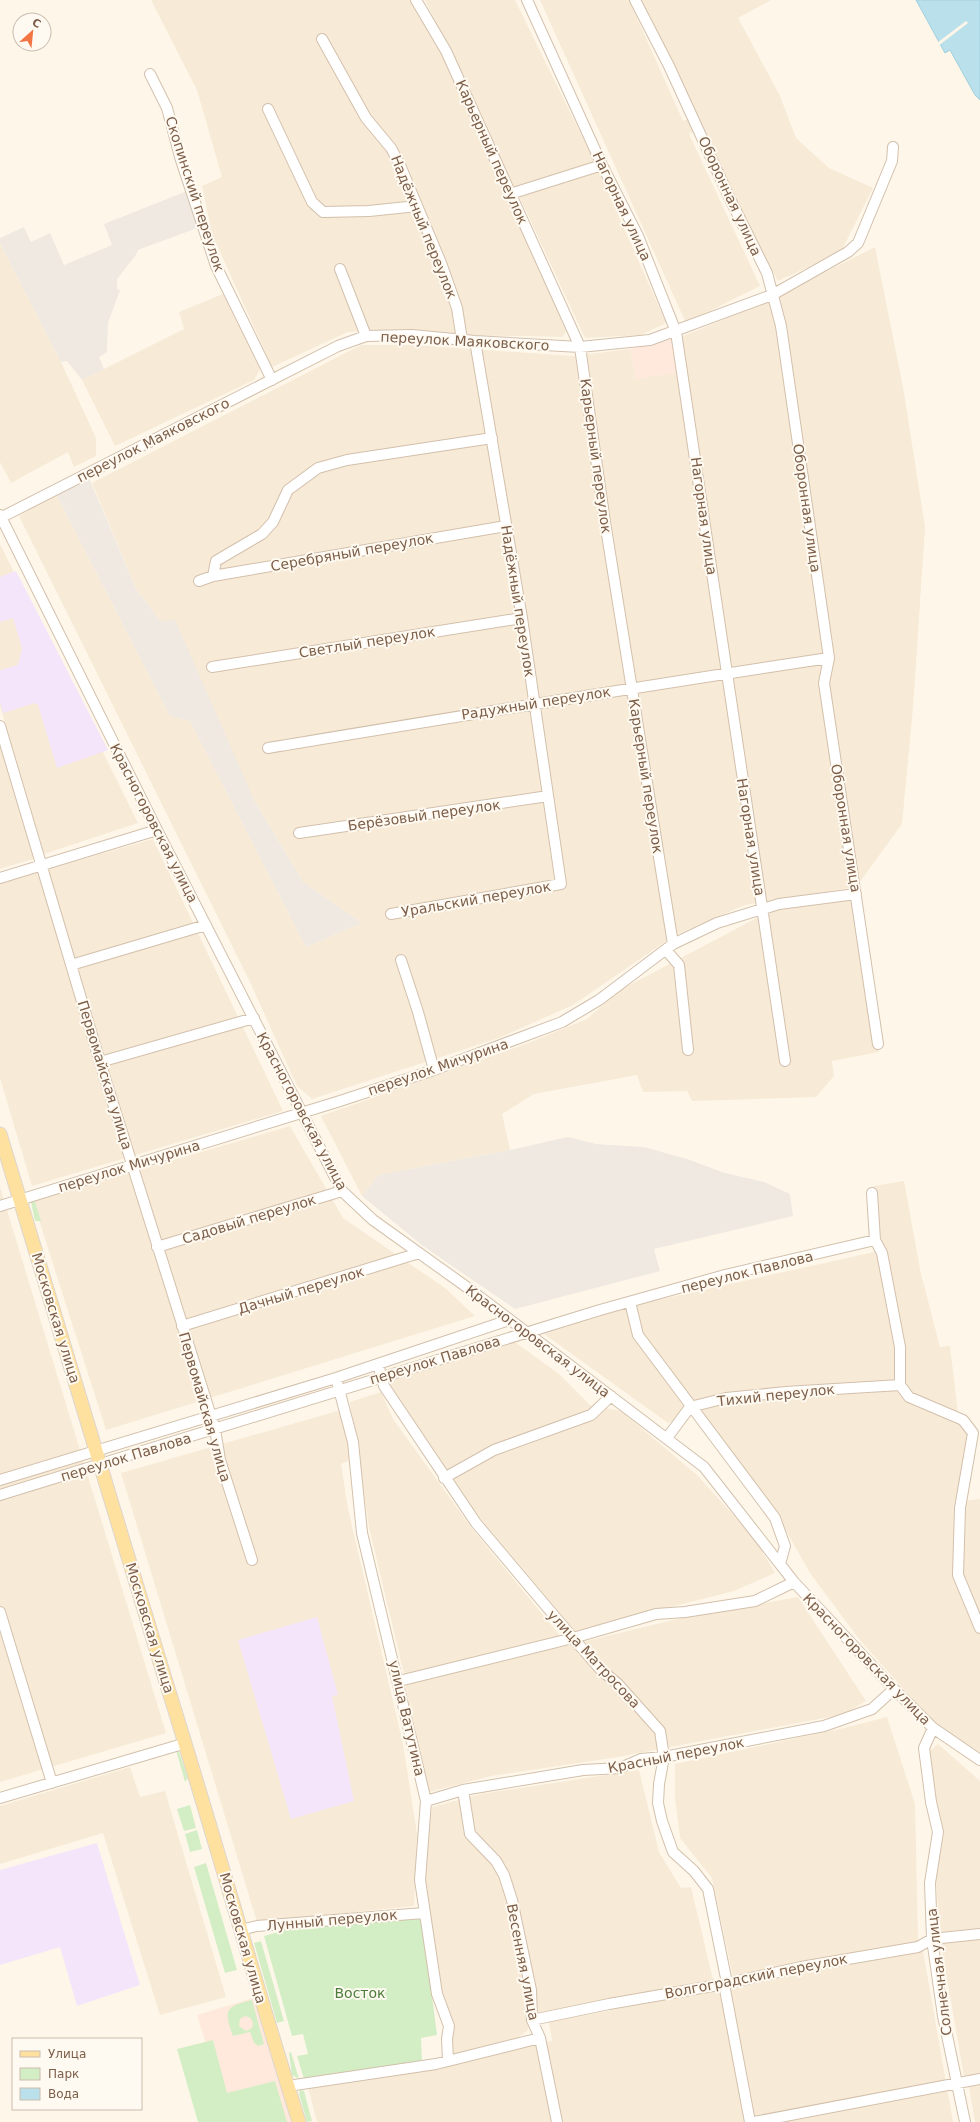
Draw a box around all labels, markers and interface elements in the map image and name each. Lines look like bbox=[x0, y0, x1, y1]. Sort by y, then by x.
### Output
north arrow bbox=[12, 12, 52, 52]
text: С bbox=[30, 16, 43, 31]
street label: Карьерный переулок bbox=[453, 77, 531, 227]
street label: Скопинский переулок bbox=[162, 114, 228, 274]
street label: Оборонная улица bbox=[695, 134, 765, 258]
street label: Нагорная улица bbox=[590, 149, 654, 263]
street label: Надёжный переулок bbox=[388, 153, 460, 301]
street label: переулок Маяковского bbox=[380, 329, 550, 353]
street label: Карьерный переулок bbox=[577, 377, 615, 535]
street label: переулок Маяковского bbox=[74, 395, 232, 485]
street label: Оборонная улица bbox=[790, 443, 824, 573]
street label: Нагорная улица bbox=[688, 456, 720, 576]
street label: Надёжный переулок bbox=[498, 524, 538, 678]
street label: Серебряный переулок bbox=[269, 530, 435, 574]
street label: Светлый переулок bbox=[298, 623, 436, 661]
street label: Радужный переулок bbox=[460, 683, 612, 723]
street label: Карьерный переулок bbox=[626, 697, 666, 855]
street label: Красногоровская улица bbox=[107, 741, 201, 905]
street label: Оборонная улица bbox=[828, 763, 864, 893]
street label: Нагорная улица bbox=[734, 777, 768, 897]
street label: Берёзовый переулок bbox=[347, 796, 501, 834]
street label: Уральский переулок bbox=[400, 878, 552, 920]
street label: Первомайская улица bbox=[75, 998, 135, 1152]
street label: Красногоровская улица bbox=[254, 1029, 350, 1193]
street label: переулок Мичурина bbox=[366, 1035, 510, 1099]
street label: переулок Мичурина bbox=[56, 1137, 202, 1195]
street label: Садовый переулок bbox=[180, 1191, 318, 1247]
street label: переулок Павлова bbox=[679, 1248, 815, 1296]
street label: Московская улица bbox=[29, 1251, 83, 1385]
street label: Дачный переулок bbox=[236, 1263, 366, 1317]
street label: Красногоровская улица bbox=[463, 1282, 613, 1400]
street label: Первомайская улица bbox=[176, 1330, 234, 1484]
street label: переулок Павлова bbox=[368, 1333, 502, 1387]
street label: Тихий переулок bbox=[715, 1381, 836, 1409]
street label: переулок Павлова bbox=[59, 1430, 193, 1484]
street label: Московская улица bbox=[123, 1561, 177, 1695]
street label: Красногоровская улица bbox=[800, 1590, 934, 1728]
street label: улица Матросова bbox=[544, 1607, 644, 1711]
street label: улица Ватутина bbox=[386, 1658, 428, 1778]
street label: Красный переулок bbox=[607, 1734, 745, 1776]
street label: Московская улица bbox=[217, 1871, 269, 2005]
street label: Весенняя улица bbox=[504, 1902, 542, 2022]
street label: Лунный переулок bbox=[266, 1906, 398, 1934]
street label: Солнечная улица bbox=[923, 1907, 955, 2037]
street label: Волгоградский переулок bbox=[663, 1950, 849, 2002]
park label: Восток bbox=[334, 1985, 386, 2001]
legend bbox=[12, 2038, 142, 2110]
text: Улица bbox=[48, 2047, 86, 2061]
text: Парк bbox=[48, 2067, 79, 2081]
text: Вода bbox=[48, 2087, 79, 2101]

